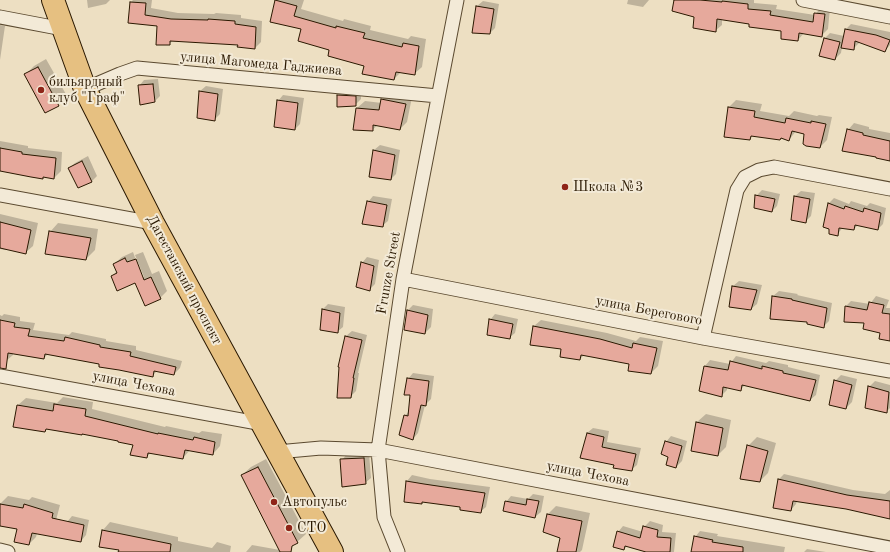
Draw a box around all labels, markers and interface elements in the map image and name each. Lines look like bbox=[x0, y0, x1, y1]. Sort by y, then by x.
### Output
street label: улица Магомеда Гаджиева bbox=[179, 49, 343, 79]
place label: бильярдный клуб "Граф" bbox=[49, 74, 125, 106]
marker: бильярдный клуб "Граф" bbox=[36, 85, 46, 95]
place label: Школа №3 bbox=[573, 179, 643, 195]
marker: Школа №3 bbox=[560, 182, 570, 192]
street label: Дагестанский проспект bbox=[143, 212, 225, 348]
street label: Frunze Street bbox=[373, 230, 405, 316]
street label: улица Берегового bbox=[594, 292, 704, 330]
street label: улица Чехова bbox=[91, 368, 177, 400]
street label: улица Чехова bbox=[545, 458, 631, 490]
place label: Автопульс bbox=[282, 494, 347, 510]
marker: Автопульс bbox=[269, 497, 279, 507]
place label: СТО bbox=[297, 520, 326, 536]
marker: СТО bbox=[284, 523, 294, 533]

